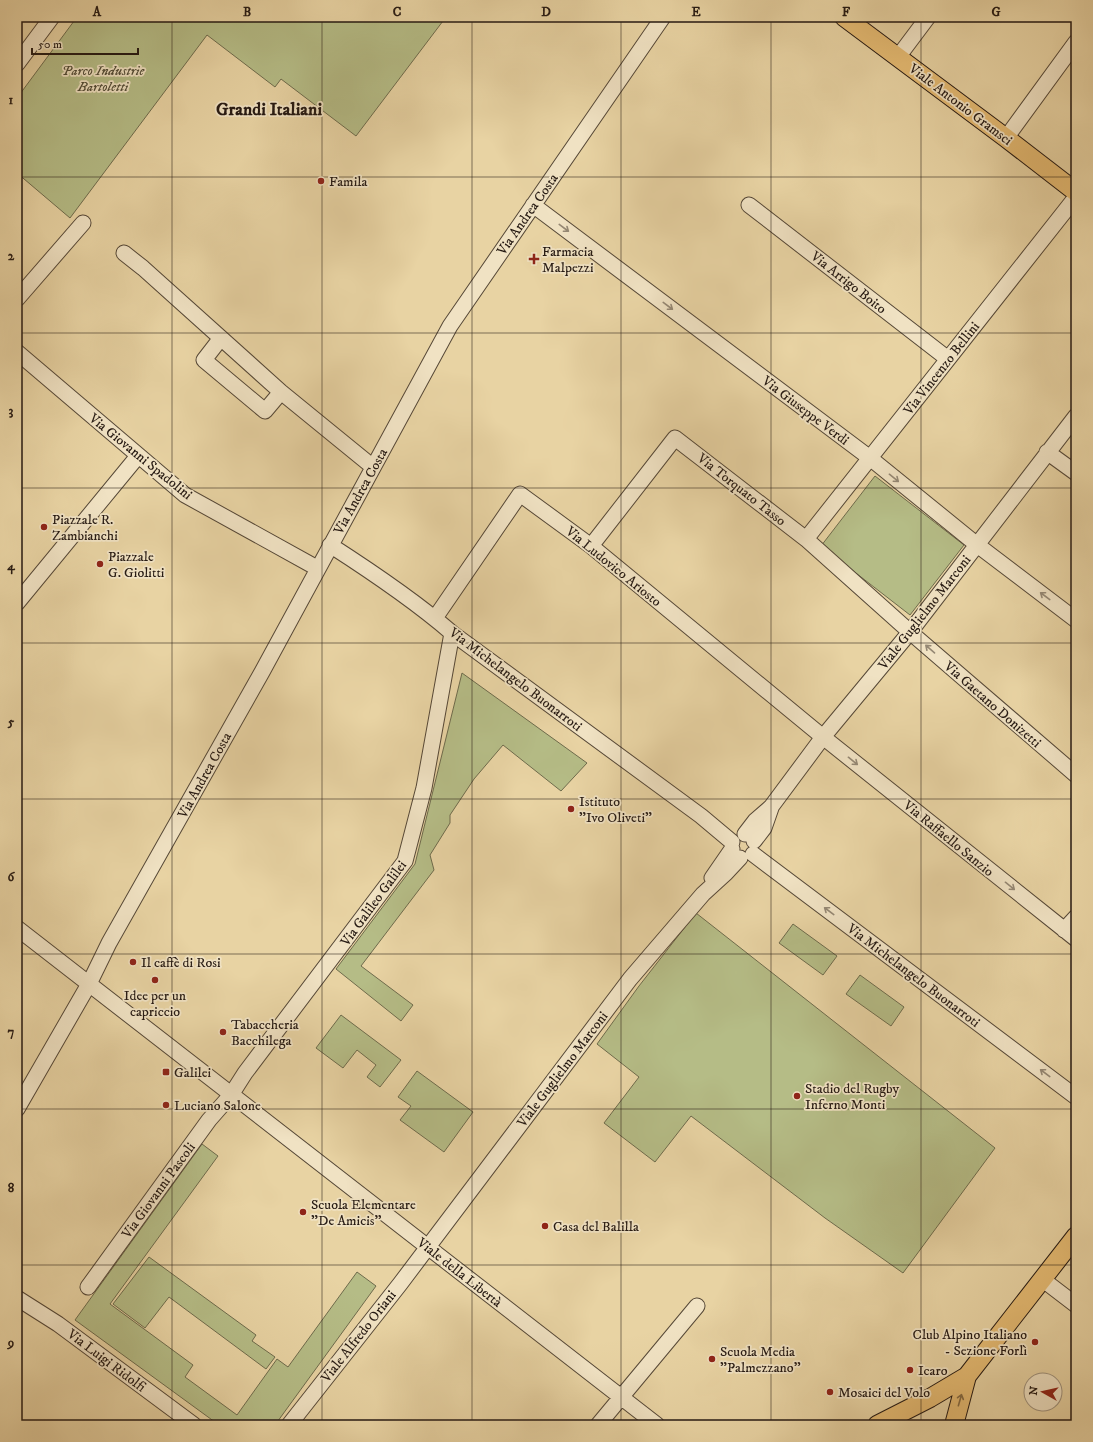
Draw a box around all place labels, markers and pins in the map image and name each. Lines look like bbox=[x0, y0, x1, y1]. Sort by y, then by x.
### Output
place label: Famila bbox=[329, 173, 367, 191]
marker: Famila bbox=[316, 176, 326, 186]
place label: Farmacia Malpezzi bbox=[542, 243, 594, 277]
marker: Farmacia Malpezzi bbox=[529, 254, 539, 264]
place label: Piazzale R. Zambianchi bbox=[52, 511, 118, 545]
marker: Piazzale R. Zambianchi bbox=[39, 522, 49, 532]
place label: Piazzale G. Giolitti bbox=[108, 548, 165, 582]
marker: Piazzale G. Giolitti bbox=[95, 559, 105, 569]
place label: Istituto "Ivo Oliveti" bbox=[579, 793, 652, 827]
marker: Istituto "Ivo Oliveti" bbox=[566, 804, 576, 814]
place label: Il caffè di Rosi bbox=[141, 954, 221, 972]
marker: Il caffè di Rosi bbox=[128, 957, 138, 967]
marker: Idee per un capriccio bbox=[150, 975, 160, 985]
place label: Idee per un capriccio bbox=[124, 987, 187, 1021]
place label: Tabaccheria Bacchilega bbox=[231, 1016, 299, 1050]
marker: Tabaccheria Bacchilega bbox=[218, 1027, 228, 1037]
place label: Galilei bbox=[174, 1064, 212, 1082]
marker: Galilei bbox=[161, 1067, 171, 1077]
place label: Stadio del Rugby Inferno Monti bbox=[805, 1080, 900, 1114]
marker: Stadio del Rugby Inferno Monti bbox=[792, 1091, 802, 1101]
place label: Luciano Salone bbox=[174, 1097, 261, 1115]
marker: Luciano Salone bbox=[161, 1100, 171, 1110]
place label: Scuola Elementare "De Amicis" bbox=[311, 1196, 416, 1230]
marker: Scuola Elementare "De Amicis" bbox=[298, 1207, 308, 1217]
place label: Casa del Balilla bbox=[553, 1218, 639, 1236]
marker: Casa del Balilla bbox=[540, 1221, 550, 1231]
place label: Club Alpino Italiano - Sezione Forlì bbox=[913, 1326, 1027, 1360]
marker: Club Alpino Italiano - Sezione Forlì bbox=[1030, 1337, 1040, 1347]
place label: Scuola Media "Palmezzano" bbox=[720, 1343, 801, 1377]
marker: Scuola Media "Palmezzano" bbox=[707, 1354, 717, 1364]
place label: Icaro bbox=[918, 1362, 948, 1380]
marker: Icaro bbox=[905, 1365, 915, 1375]
place label: Mosaici del Volo bbox=[838, 1384, 930, 1402]
marker: Mosaici del Volo bbox=[825, 1387, 835, 1397]

